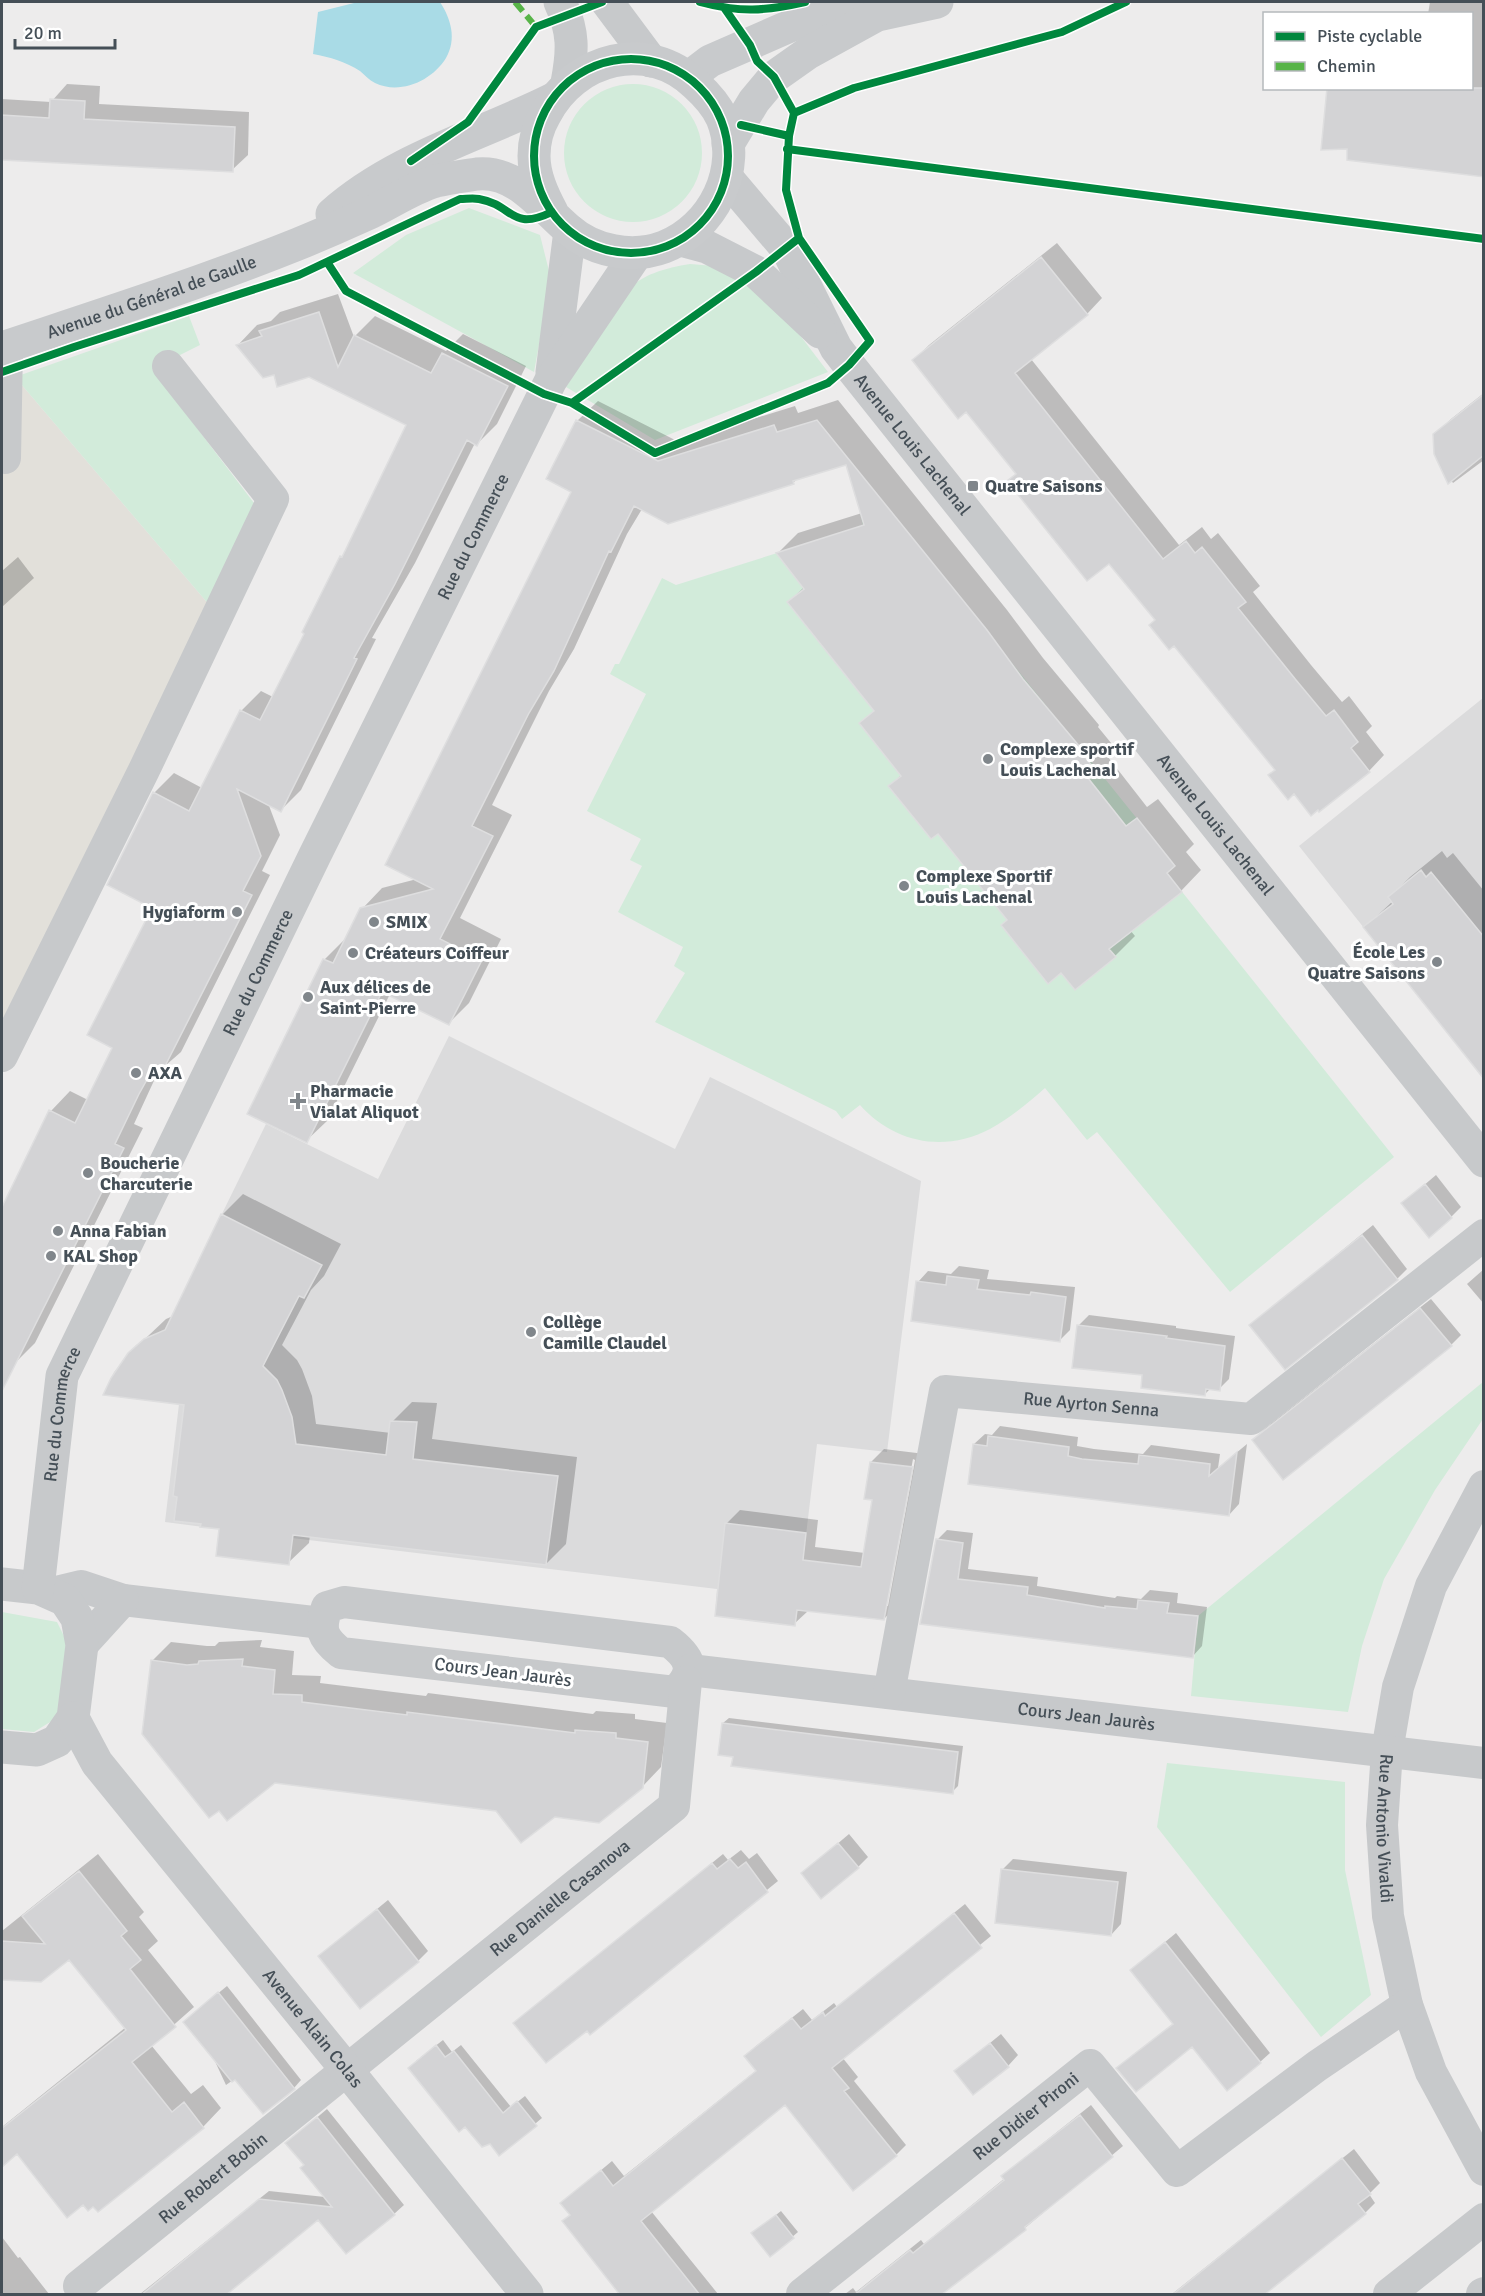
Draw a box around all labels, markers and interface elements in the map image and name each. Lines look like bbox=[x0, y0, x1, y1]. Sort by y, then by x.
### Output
scale bar bbox=[15, 12, 116, 50]
legend bbox=[1263, 12, 1473, 90]
text: 20 m bbox=[24, 22, 62, 44]
text: Piste cyclable bbox=[1317, 25, 1422, 47]
text: Chemin bbox=[1317, 55, 1376, 77]
street label: Avenue du Général de Gaulle bbox=[44, 250, 259, 343]
street label: Avenue Louis Lachenal bbox=[849, 369, 976, 520]
street label: Rue du Commerce bbox=[433, 470, 514, 603]
place label: Quatre Saisons bbox=[985, 475, 1102, 497]
marker: Quatre Saisons bbox=[966, 479, 980, 493]
place label: Complexe sportif Louis Lachenal bbox=[1000, 738, 1135, 781]
street label: Avenue Louis Lachenal bbox=[1152, 749, 1279, 900]
marker: Complexe sportif Louis Lachenal bbox=[981, 752, 995, 766]
place label: Complexe Sportif Louis Lachenal bbox=[916, 865, 1053, 908]
marker: Complexe Sportif Louis Lachenal bbox=[897, 879, 911, 893]
place label: Hygiaform bbox=[142, 901, 225, 923]
street label: Rue du Commerce bbox=[218, 905, 298, 1039]
marker: Hygiaform bbox=[230, 905, 244, 919]
place label: SMIX bbox=[386, 911, 428, 933]
marker: SMIX bbox=[367, 915, 381, 929]
place label: École Les Quatre Saisons bbox=[1308, 941, 1425, 984]
place label: Créateurs Coiffeur bbox=[365, 942, 510, 964]
marker: Créateurs Coiffeur bbox=[346, 946, 360, 960]
marker: École Les Quatre Saisons bbox=[1430, 955, 1444, 969]
place label: Aux délices de Saint-Pierre bbox=[320, 976, 431, 1019]
marker: Aux délices de Saint-Pierre bbox=[301, 990, 315, 1004]
place label: AXA bbox=[148, 1062, 183, 1084]
marker: AXA bbox=[129, 1066, 143, 1080]
place label: Pharmacie Vialat Aliquot bbox=[310, 1080, 419, 1123]
marker: Pharmacie Vialat Aliquot bbox=[291, 1094, 305, 1108]
place label: Boucherie Charcuterie bbox=[100, 1152, 193, 1195]
marker: Boucherie Charcuterie bbox=[81, 1166, 95, 1180]
place label: Anna Fabian bbox=[70, 1220, 167, 1242]
marker: Anna Fabian bbox=[51, 1224, 65, 1238]
place label: KAL Shop bbox=[63, 1245, 138, 1267]
marker: KAL Shop bbox=[44, 1249, 58, 1263]
place label: Collège Camille Claudel bbox=[543, 1311, 667, 1354]
marker: Collège Camille Claudel bbox=[524, 1325, 538, 1339]
street label: Rue du Commerce bbox=[39, 1343, 86, 1483]
street label: Rue Ayrton Senna bbox=[1022, 1387, 1160, 1422]
street label: Cours Jean Jaurès bbox=[433, 1653, 573, 1691]
street label: Cours Jean Jaurès bbox=[1016, 1697, 1156, 1735]
street label: Rue Antonio Vivaldi bbox=[1371, 1753, 1398, 1904]
street label: Rue Danielle Casanova bbox=[485, 1835, 635, 1961]
street label: Avenue Alain Colas bbox=[258, 1964, 368, 2092]
street label: Rue Didier Pironi bbox=[968, 2067, 1083, 2165]
street label: Rue Robert Bobin bbox=[154, 2128, 272, 2228]

